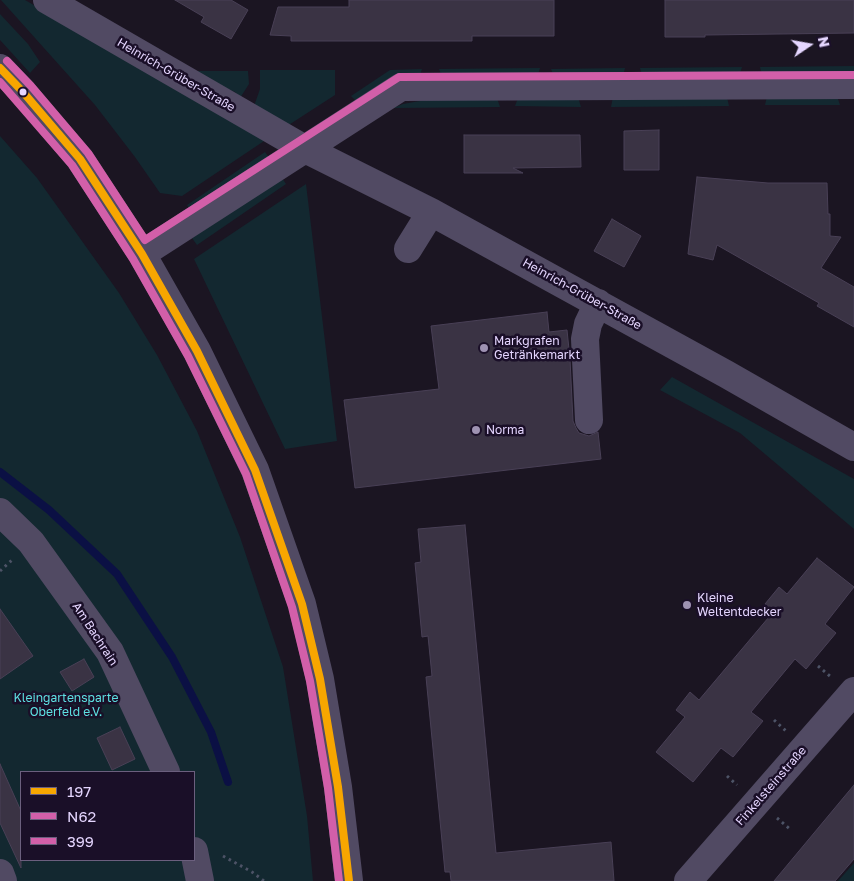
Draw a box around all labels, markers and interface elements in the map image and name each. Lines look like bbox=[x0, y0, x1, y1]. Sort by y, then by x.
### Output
north arrow bbox=[784, 20, 834, 70]
street label: Heinrich-Grüber-Straße bbox=[114, 35, 238, 115]
text: N bbox=[815, 35, 834, 49]
unlabelled marker bbox=[18, 87, 28, 97]
street label: Heinrich-Grüber-Straße bbox=[520, 255, 644, 333]
place label: Markgrafen Getränkemarkt bbox=[494, 334, 580, 362]
marker: Markgrafen Getränkemarkt bbox=[478, 342, 490, 354]
place label: Norma bbox=[486, 423, 524, 437]
marker: Norma bbox=[470, 424, 482, 436]
place label: Kleine Weltentdecker bbox=[697, 591, 781, 619]
marker: Kleine Weltentdecker bbox=[681, 599, 693, 611]
street label: Am Bachrain bbox=[69, 600, 121, 668]
park label: Kleingartensparte Oberfeld e.V. bbox=[14, 691, 118, 719]
street label: Finkelsteinstraße bbox=[733, 743, 809, 829]
legend bbox=[20, 771, 195, 861]
text: 197 bbox=[67, 782, 91, 800]
text: N62 bbox=[67, 807, 96, 825]
text: 399 bbox=[67, 832, 94, 850]

